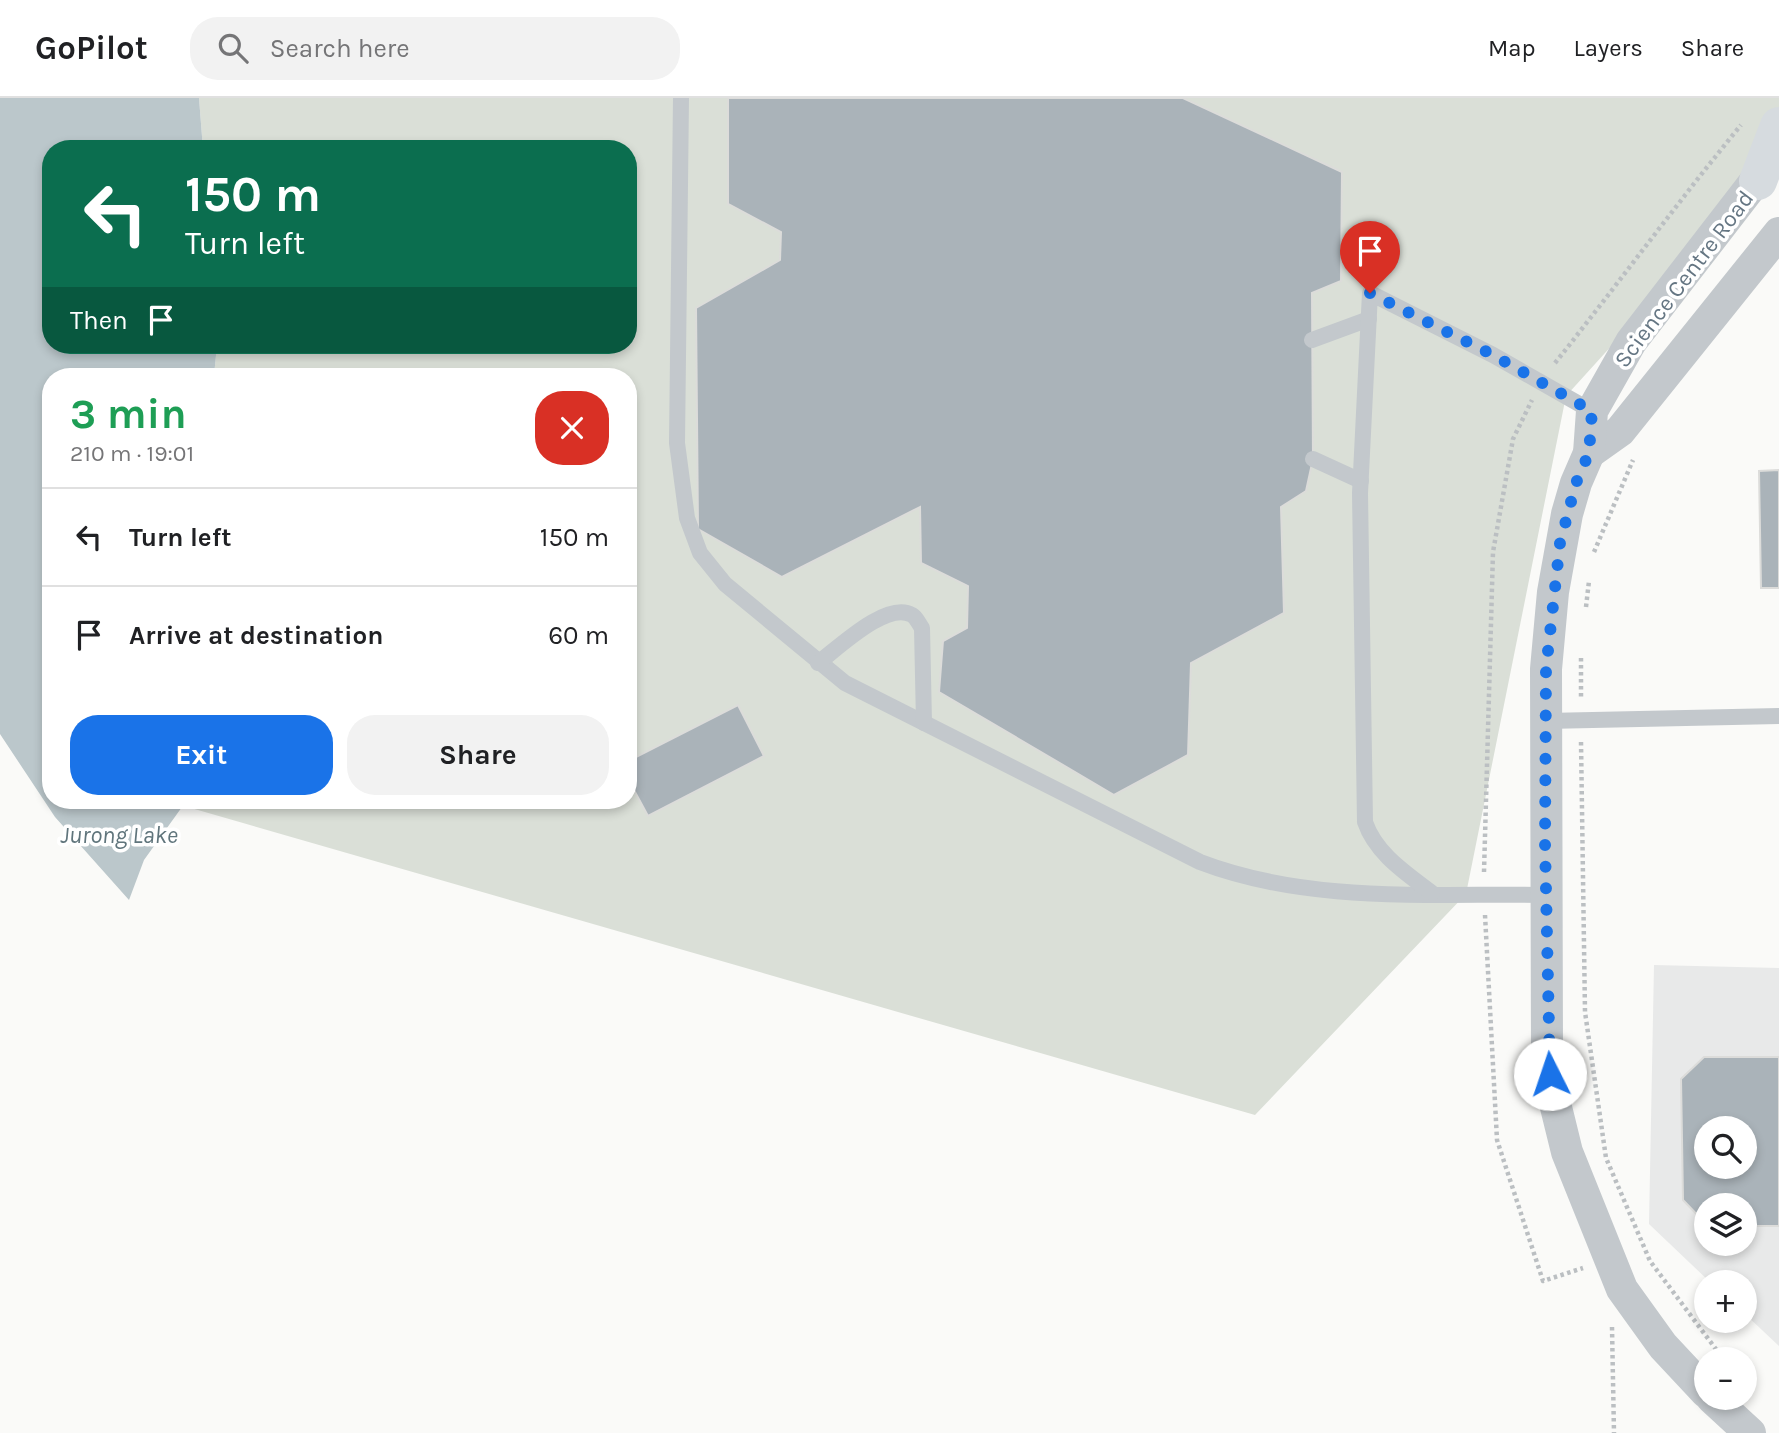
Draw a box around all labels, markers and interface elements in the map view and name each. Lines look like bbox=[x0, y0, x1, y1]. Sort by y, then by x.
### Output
search box bbox=[190, 17, 680, 80]
text: GoPilot bbox=[35, 29, 148, 67]
icon: search bbox=[214, 29, 252, 67]
text: Search here bbox=[270, 33, 410, 64]
text: Map bbox=[1488, 34, 1536, 62]
text: Layers bbox=[1574, 34, 1643, 62]
text: Share bbox=[1681, 34, 1744, 62]
text: 150 m bbox=[185, 166, 321, 223]
icon: left bbox=[70, 168, 161, 259]
street label: Science Centre Road bbox=[1609, 185, 1759, 373]
pin bbox=[1340, 221, 1400, 293]
text: Turn left bbox=[185, 225, 305, 262]
icon: arrive bbox=[1351, 232, 1389, 270]
icon: arrive bbox=[142, 301, 180, 339]
text: Then bbox=[70, 305, 128, 336]
text: 3 min bbox=[70, 389, 187, 439]
button: close bbox=[535, 391, 609, 465]
text: 210 m · 19:01 bbox=[70, 440, 194, 467]
icon: left bbox=[70, 518, 108, 556]
text: Turn left bbox=[129, 522, 231, 553]
text: 150 m bbox=[540, 522, 609, 553]
icon: arrive bbox=[70, 616, 108, 654]
text: Arrive at destination bbox=[129, 620, 383, 651]
text: 60 m bbox=[548, 620, 609, 651]
button: Exit bbox=[70, 715, 333, 795]
button: Share bbox=[347, 715, 609, 795]
water label: Jurong Lake bbox=[60, 821, 178, 849]
position arrow bbox=[1513, 1037, 1587, 1111]
map controls bbox=[1694, 1116, 1757, 1410]
button: search bbox=[1694, 1116, 1757, 1179]
button: layers bbox=[1694, 1193, 1757, 1256]
button: + bbox=[1694, 1270, 1757, 1333]
button: − bbox=[1694, 1347, 1757, 1410]

